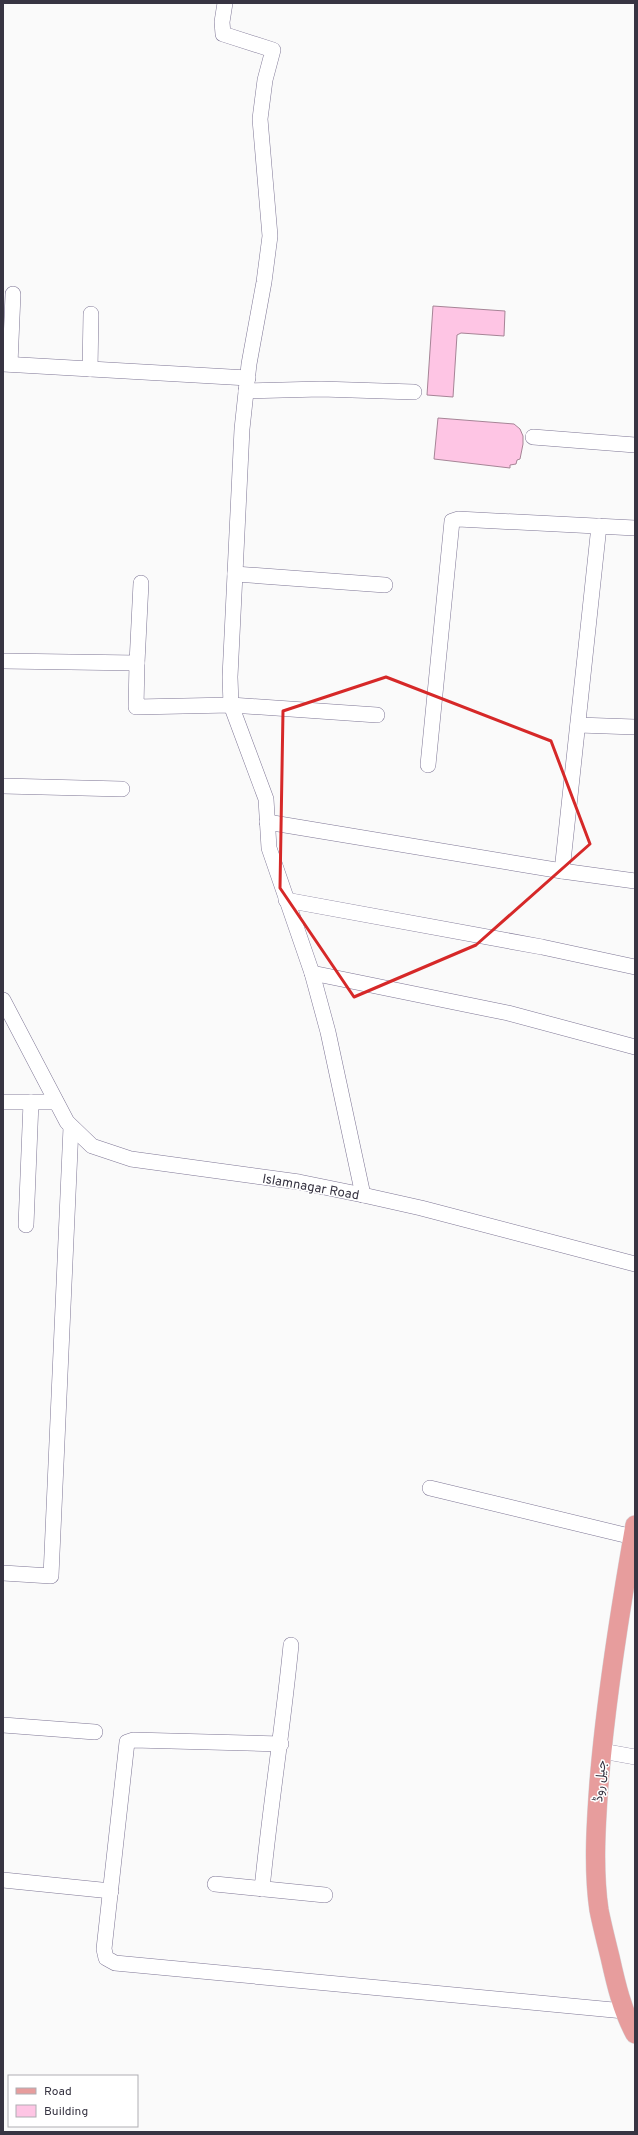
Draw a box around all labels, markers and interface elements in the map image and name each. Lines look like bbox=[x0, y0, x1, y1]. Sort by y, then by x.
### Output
street label: Islamnagar Road bbox=[261, 1172, 360, 1204]
street label: جیل روڈ bbox=[591, 1759, 611, 1803]
legend bbox=[8, 2075, 138, 2127]
text: Road bbox=[44, 2084, 72, 2100]
text: Building bbox=[44, 2104, 88, 2120]

